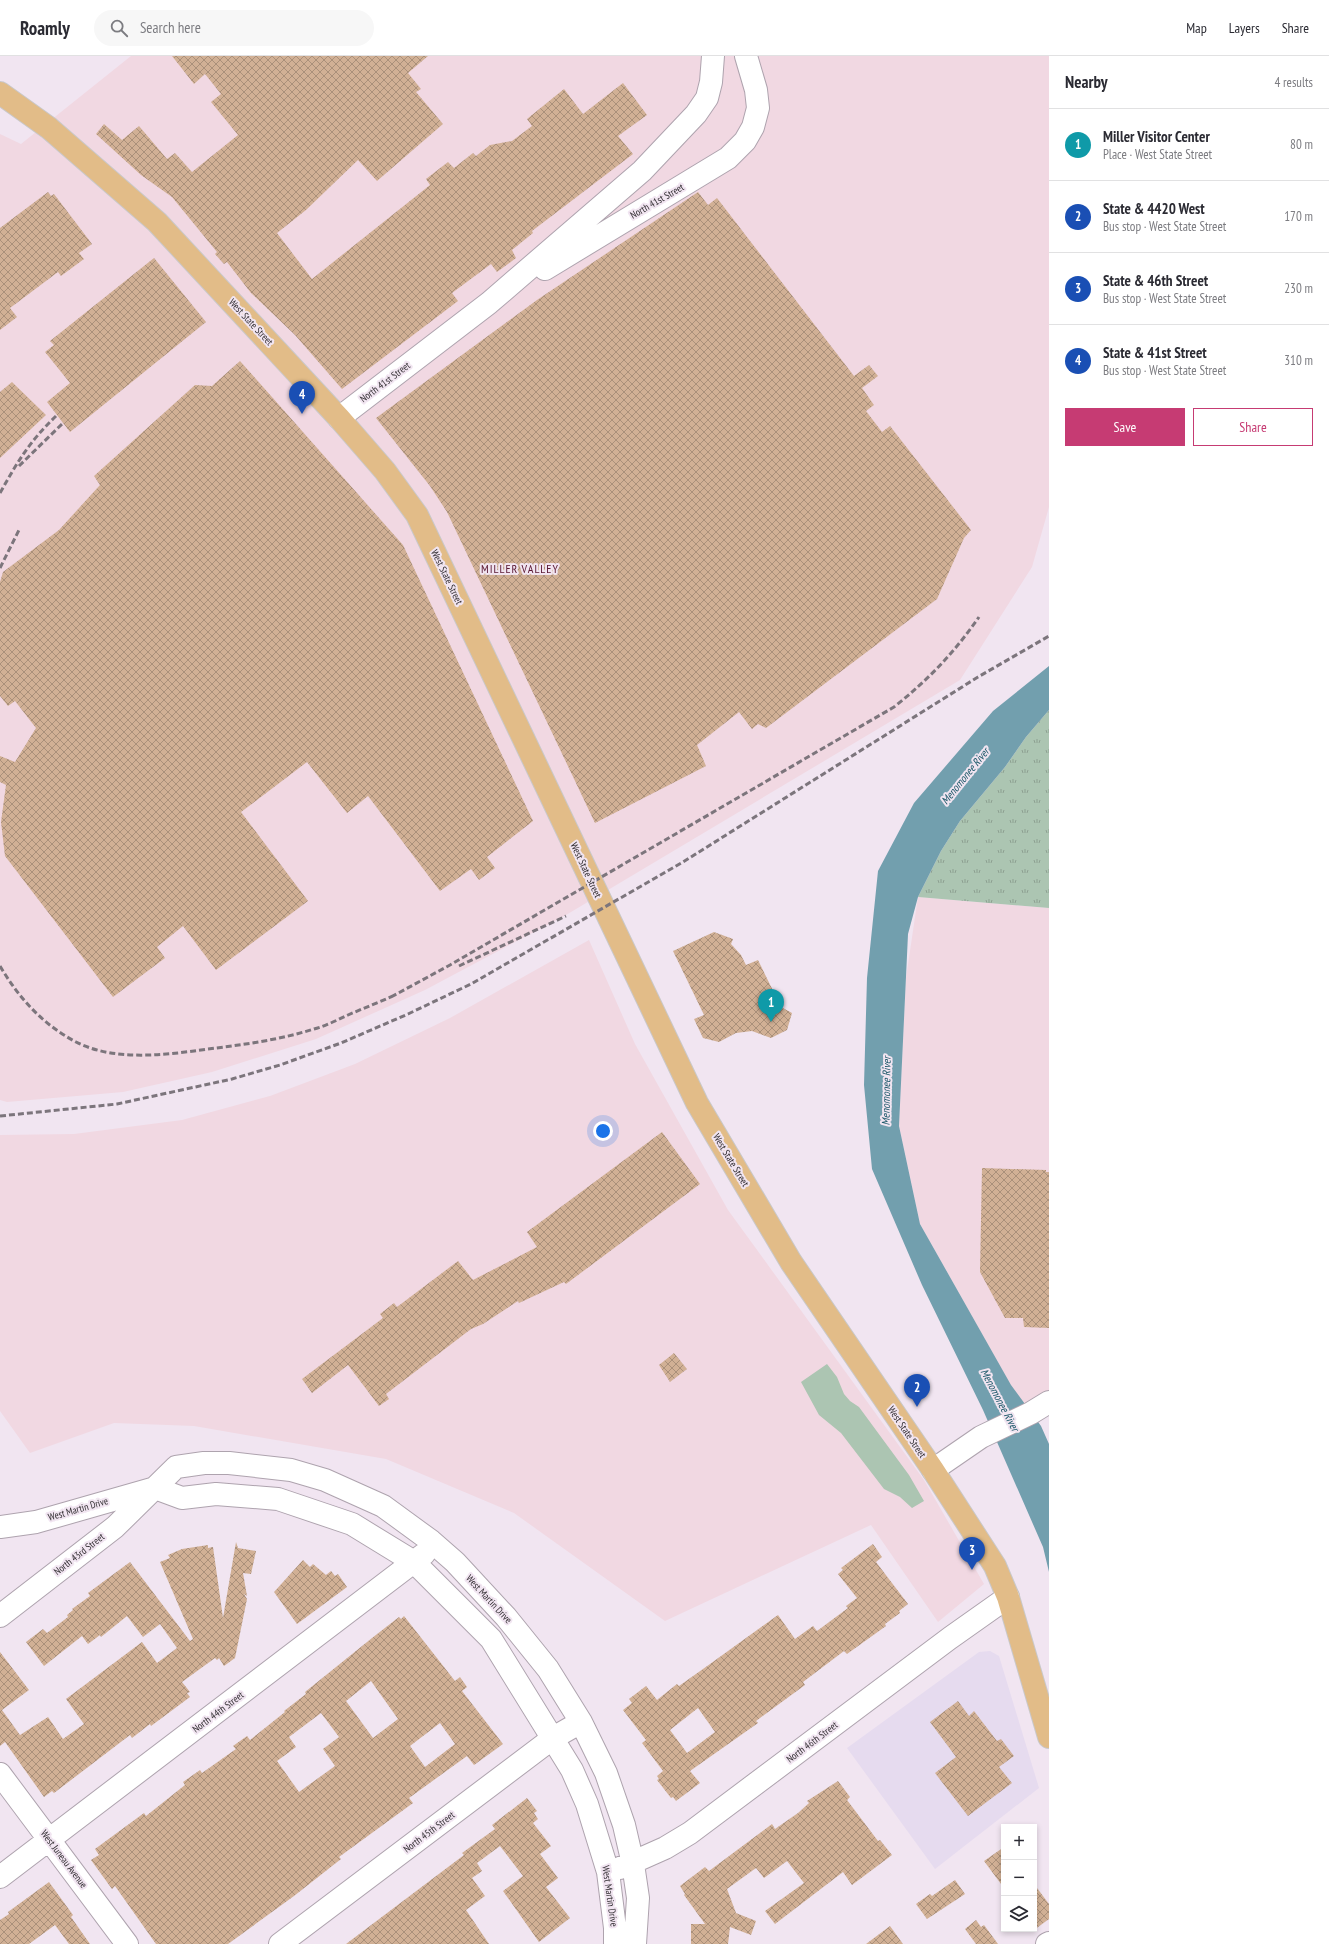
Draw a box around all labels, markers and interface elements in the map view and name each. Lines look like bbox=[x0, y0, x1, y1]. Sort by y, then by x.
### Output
search box bbox=[94, 10, 374, 46]
text: Roamly bbox=[20, 16, 70, 40]
icon: search bbox=[108, 17, 130, 39]
text: Search here bbox=[140, 18, 201, 37]
text: Map bbox=[1186, 19, 1207, 37]
text: Layers bbox=[1229, 19, 1260, 37]
text: Share bbox=[1282, 19, 1309, 37]
text: Nearby bbox=[1065, 71, 1108, 93]
text: 4 results bbox=[1274, 74, 1313, 91]
text: Miller Visitor Center bbox=[1103, 127, 1210, 146]
text: 1 bbox=[1075, 136, 1081, 153]
text: 80 m bbox=[1290, 136, 1313, 153]
text: Place · West State Street bbox=[1103, 146, 1212, 163]
street label: North 41st Street bbox=[628, 180, 686, 222]
text: State & 4420 West bbox=[1103, 199, 1205, 218]
text: 2 bbox=[1075, 208, 1081, 225]
text: 170 m bbox=[1284, 208, 1313, 225]
text: Bus stop · West State Street bbox=[1103, 218, 1226, 235]
text: State & 46th Street bbox=[1103, 271, 1208, 290]
text: 3 bbox=[1075, 280, 1081, 297]
text: 230 m bbox=[1284, 280, 1313, 297]
text: Bus stop · West State Street bbox=[1103, 290, 1226, 307]
street label: West State Street bbox=[226, 296, 276, 348]
text: State & 41st Street bbox=[1103, 343, 1207, 362]
text: 4 bbox=[1075, 352, 1081, 369]
text: 310 m bbox=[1284, 352, 1313, 369]
street label: North 41st Street bbox=[357, 359, 413, 405]
text: Bus stop · West State Street bbox=[1103, 362, 1226, 379]
pin: 4 bbox=[289, 381, 315, 414]
button: Save bbox=[1065, 408, 1185, 446]
button: Share bbox=[1193, 408, 1313, 446]
street label: West State Street bbox=[428, 547, 466, 607]
district label: MILLER VALLEY bbox=[481, 561, 559, 576]
water label: Menomonee River bbox=[938, 743, 993, 807]
street label: West State Street bbox=[568, 840, 605, 900]
pin: 1 bbox=[758, 989, 784, 1022]
water label: Menomonee River bbox=[878, 1055, 894, 1125]
your location bbox=[593, 1121, 613, 1141]
street label: West State Street bbox=[710, 1131, 752, 1189]
water label: Menomonee River bbox=[978, 1366, 1023, 1435]
pin: 2 bbox=[904, 1374, 930, 1407]
street label: West State Street bbox=[885, 1404, 929, 1460]
street label: West Martin Drive bbox=[47, 1494, 109, 1524]
street label: North 43rd Street bbox=[51, 1530, 107, 1578]
pin: 3 bbox=[959, 1537, 985, 1570]
street label: West Martin Drive bbox=[463, 1572, 515, 1626]
street label: North 44th Street bbox=[190, 1688, 246, 1736]
street label: North 46th Street bbox=[784, 1718, 840, 1766]
street label: North 45th Street bbox=[401, 1808, 457, 1856]
map controls bbox=[1001, 1824, 1037, 1932]
button: + bbox=[1001, 1824, 1037, 1860]
street label: West Juneau Avenue bbox=[38, 1827, 90, 1891]
button: − bbox=[1001, 1860, 1037, 1896]
street label: West Martin Drive bbox=[599, 1865, 621, 1927]
button: layers bbox=[1001, 1896, 1037, 1932]

